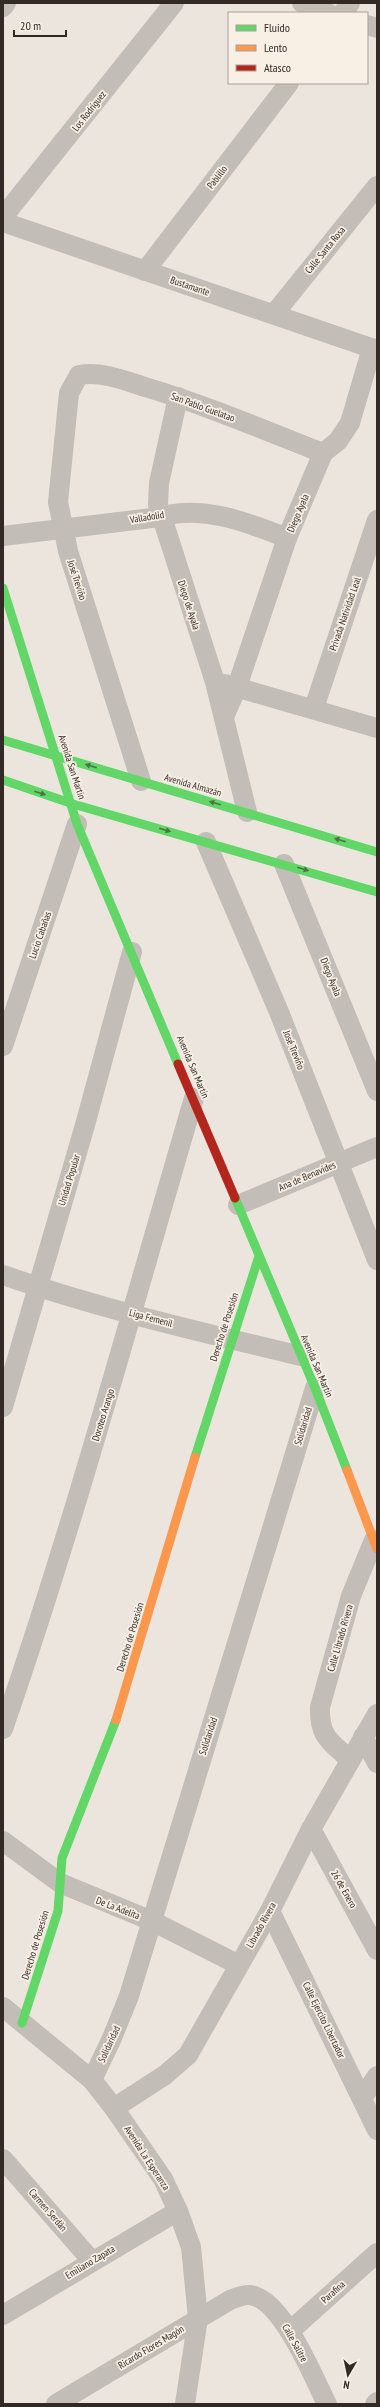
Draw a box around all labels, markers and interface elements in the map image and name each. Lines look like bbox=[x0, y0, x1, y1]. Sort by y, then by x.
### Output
scale bar bbox=[14, 12, 66, 38]
legend bbox=[228, 12, 368, 84]
text: 20 m bbox=[20, 18, 41, 33]
text: Fluido bbox=[264, 20, 290, 35]
text: Lento bbox=[264, 40, 287, 55]
text: Atasco bbox=[264, 60, 291, 75]
street label: Los Rodríguez bbox=[69, 88, 109, 134]
street label: Pablillo bbox=[204, 163, 230, 191]
street label: Calle Santa Rosa bbox=[302, 224, 348, 276]
street label: Bustamante bbox=[169, 273, 211, 299]
street label: San Pablo Guelatao bbox=[169, 389, 237, 425]
street label: Diego Ayala bbox=[284, 492, 312, 534]
street label: Valladolid bbox=[128, 508, 165, 526]
street label: José Treviño bbox=[64, 557, 90, 602]
street label: Privada Natividad Leal bbox=[326, 575, 364, 652]
street label: Diego de Ayala bbox=[175, 579, 203, 631]
street label: Avenida San Martín bbox=[55, 733, 89, 801]
one-way arrow bbox=[84, 763, 96, 769]
street label: Avenida Almazán bbox=[163, 771, 223, 799]
one-way arrow bbox=[34, 790, 46, 796]
one-way arrow bbox=[209, 800, 221, 806]
one-way arrow bbox=[159, 827, 171, 833]
one-way arrow bbox=[333, 837, 345, 843]
one-way arrow bbox=[297, 866, 309, 872]
street label: Lucio Cabañas bbox=[26, 909, 54, 960]
street label: Diego Ayala bbox=[317, 956, 345, 998]
street label: José Treviño bbox=[280, 1028, 308, 1072]
street label: Avenida San Martín bbox=[174, 1034, 212, 1100]
street label: Unidad Popular bbox=[55, 1153, 83, 1207]
street label: Ana de Benavides bbox=[276, 1158, 338, 1194]
street label: Derecho de Posesión bbox=[207, 1291, 241, 1363]
street label: Liga Femenil bbox=[128, 1306, 175, 1330]
street label: Avenida San Martín bbox=[298, 1333, 336, 1399]
street label: Doroteo Arango bbox=[89, 1387, 117, 1443]
street label: Solidaridad bbox=[291, 1405, 315, 1447]
street label: Derecho de Posesión bbox=[113, 1601, 147, 1673]
street label: Calle Librado Rivera bbox=[324, 1603, 356, 1673]
street label: Solidaridad bbox=[196, 1715, 220, 1757]
street label: 26 de Enero bbox=[328, 1868, 360, 1910]
street label: De La Adelita bbox=[94, 1894, 142, 1922]
street label: Librado Rivera bbox=[243, 1900, 279, 1950]
street label: Derecho de Posesión bbox=[18, 1909, 52, 1981]
street label: Calle Ejercito Libertador bbox=[300, 1980, 348, 2061]
street label: Solidaridad bbox=[95, 2024, 123, 2064]
street label: Avenida La Esperanza bbox=[121, 2123, 173, 2193]
street label: Carmen Serdán bbox=[26, 2186, 70, 2234]
street label: Emiliano Zapata bbox=[63, 2242, 117, 2282]
street label: Parafina bbox=[318, 2278, 348, 2306]
street label: Ricardo Flores Magón bbox=[116, 2322, 186, 2372]
street label: Calle Salitre bbox=[279, 2322, 311, 2364]
north arrow bbox=[328, 2355, 368, 2395]
text: N bbox=[342, 2377, 350, 2392]

